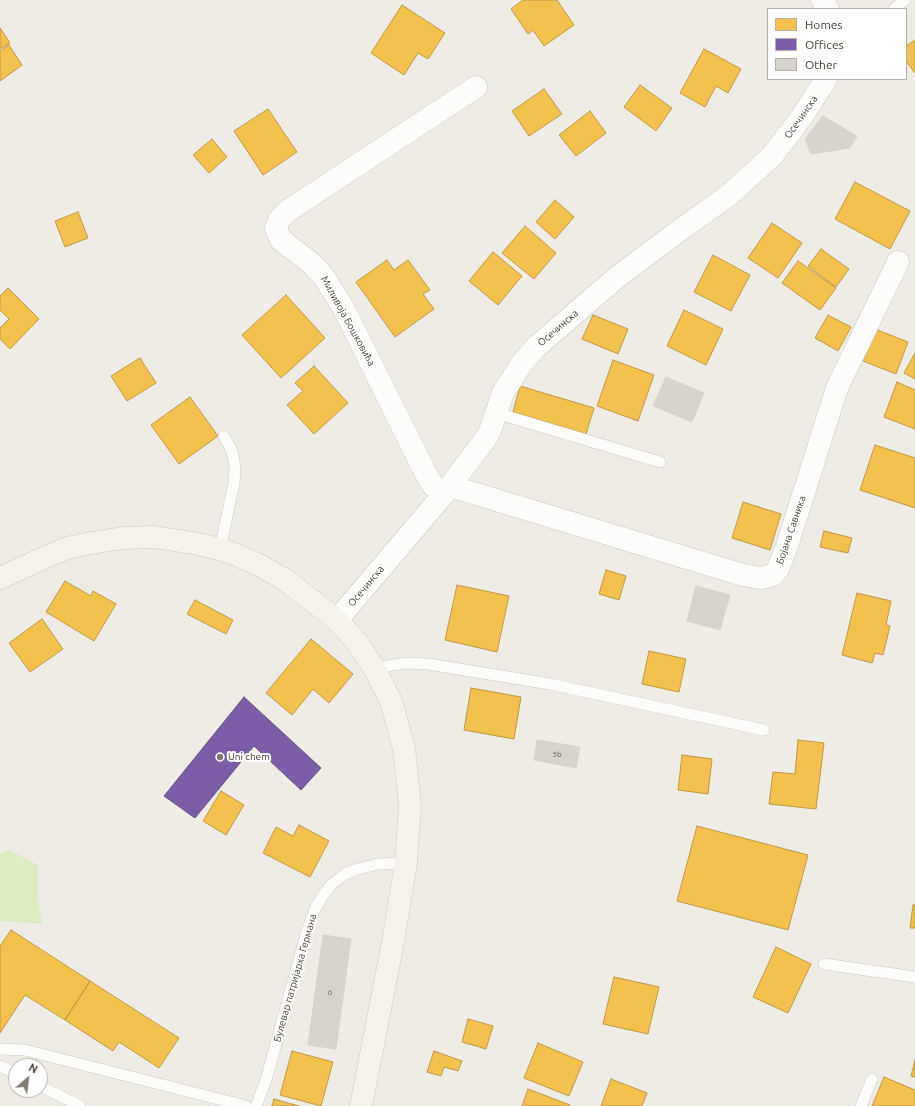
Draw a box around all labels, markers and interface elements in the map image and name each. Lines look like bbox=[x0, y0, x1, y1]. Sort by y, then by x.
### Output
legend bbox=[767, 8, 907, 80]
text: Homes bbox=[805, 18, 843, 31]
text: Offices bbox=[805, 38, 844, 51]
text: Other bbox=[805, 58, 837, 71]
street label: Осечинска bbox=[782, 93, 820, 141]
street label: Миливоја Бошковића bbox=[318, 274, 378, 368]
street label: Осечинска bbox=[535, 307, 581, 349]
street label: Бојана Савника bbox=[774, 494, 808, 566]
street label: Осечинска bbox=[345, 563, 387, 609]
house number: 5b bbox=[552, 749, 562, 759]
place label: Uni chem bbox=[228, 751, 270, 763]
marker: Uni chem bbox=[215, 752, 225, 762]
street label: Булевар патријарха Германа bbox=[271, 913, 319, 1043]
house number: 6 bbox=[328, 987, 332, 997]
north arrow bbox=[8, 1058, 48, 1098]
text: N bbox=[27, 1061, 40, 1076]

